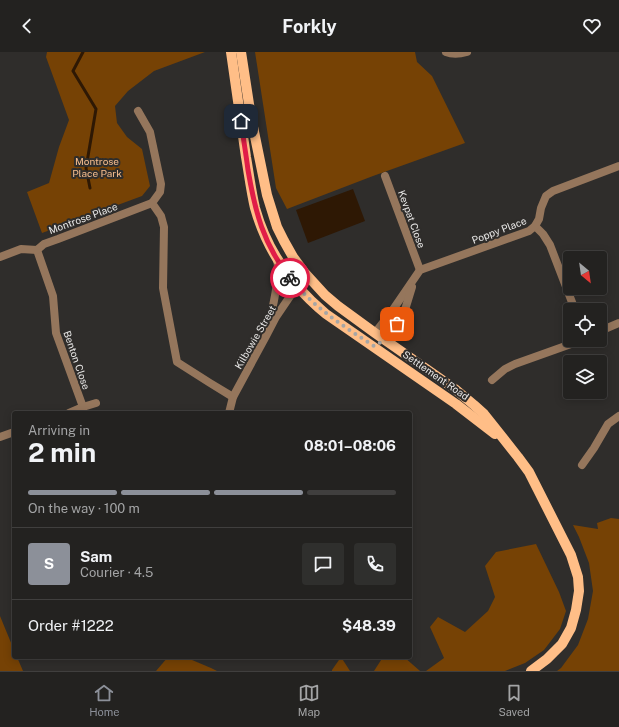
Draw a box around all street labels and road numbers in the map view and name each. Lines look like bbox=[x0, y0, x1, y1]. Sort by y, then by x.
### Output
street label: Kevpat Close bbox=[396, 188, 428, 250]
street label: Montrose Place bbox=[47, 200, 119, 236]
street label: Poppy Place bbox=[470, 214, 528, 246]
street label: Kilbowie Street bbox=[232, 303, 278, 371]
street label: Benton Close bbox=[61, 329, 93, 391]
street label: Settlement Road bbox=[401, 348, 471, 402]

